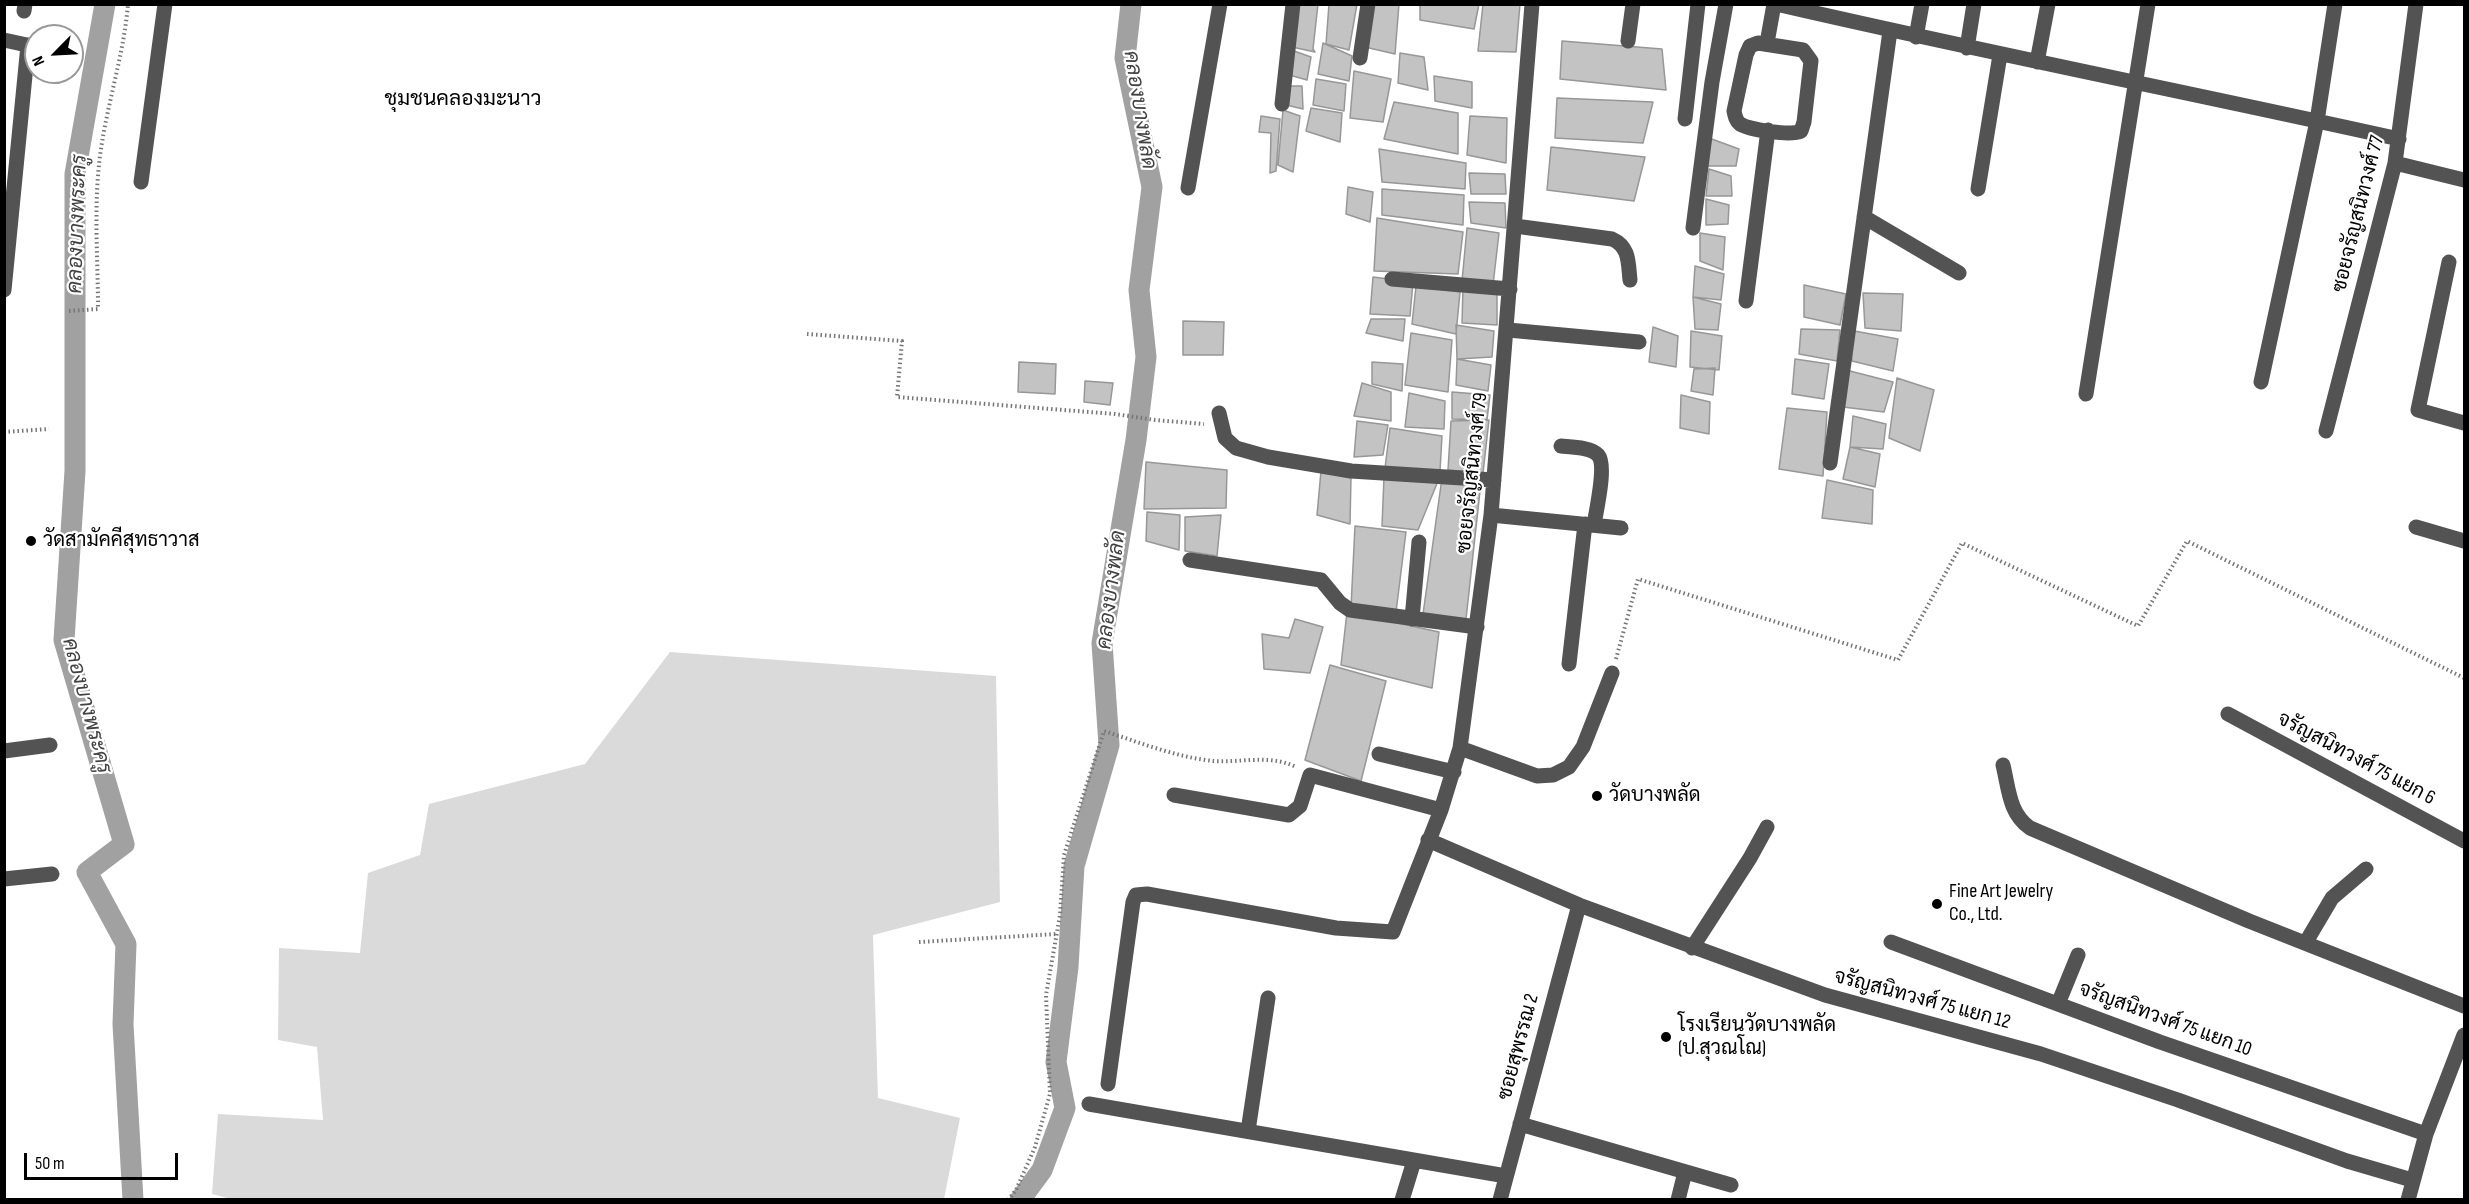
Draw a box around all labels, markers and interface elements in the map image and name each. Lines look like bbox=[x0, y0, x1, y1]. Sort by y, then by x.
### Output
north arrow bbox=[24, 24, 84, 84]
water label: คลองบางพลัด bbox=[1117, 49, 1161, 171]
text: N bbox=[29, 53, 49, 68]
district label: ชุมชนคลองมะนาว bbox=[385, 87, 541, 113]
street label: ซอยจรัญสนิทวงศ์ 77 bbox=[2328, 133, 2390, 295]
water label: คลองบางพระครู bbox=[63, 154, 93, 294]
street label: ซอยจรัญสนิทวงศ์ 79 bbox=[1453, 391, 1493, 555]
place label: วัดสามัคคีสุทธาวาส bbox=[43, 529, 200, 553]
water label: คลองบางพลัด bbox=[1092, 529, 1132, 651]
marker: วัดสามัคคีสุทธาวาส bbox=[24, 534, 38, 548]
water label: คลองบางพระครู bbox=[56, 635, 116, 777]
street label: จรัญสนิทวงศ์ 75 แยก 6 bbox=[2273, 707, 2439, 811]
place label: วัดบางพลัด bbox=[1609, 784, 1701, 808]
marker: วัดบางพลัด bbox=[1590, 789, 1604, 803]
place label: Fine Art Jewelry Co., Ltd. bbox=[1949, 880, 2053, 927]
marker: Fine Art Jewelry Co., Ltd. bbox=[1930, 897, 1944, 911]
street label: จรัญสนิทวงศ์ 75 แยก 12 bbox=[1831, 965, 2013, 1035]
street label: จรัญสนิทวงศ์ 75 แยก 10 bbox=[2075, 978, 2255, 1062]
street label: ซอยสุพรรณ 2 bbox=[1493, 991, 1545, 1103]
place label: โรงเรียนวัดบางพลัด (ป.สุวณโณ) bbox=[1678, 1014, 1836, 1061]
marker: โรงเรียนวัดบางพลัด (ป.สุวณโณ) bbox=[1659, 1030, 1673, 1044]
scale bar bbox=[27, 1141, 182, 1179]
text: 50 m bbox=[35, 1153, 65, 1174]

